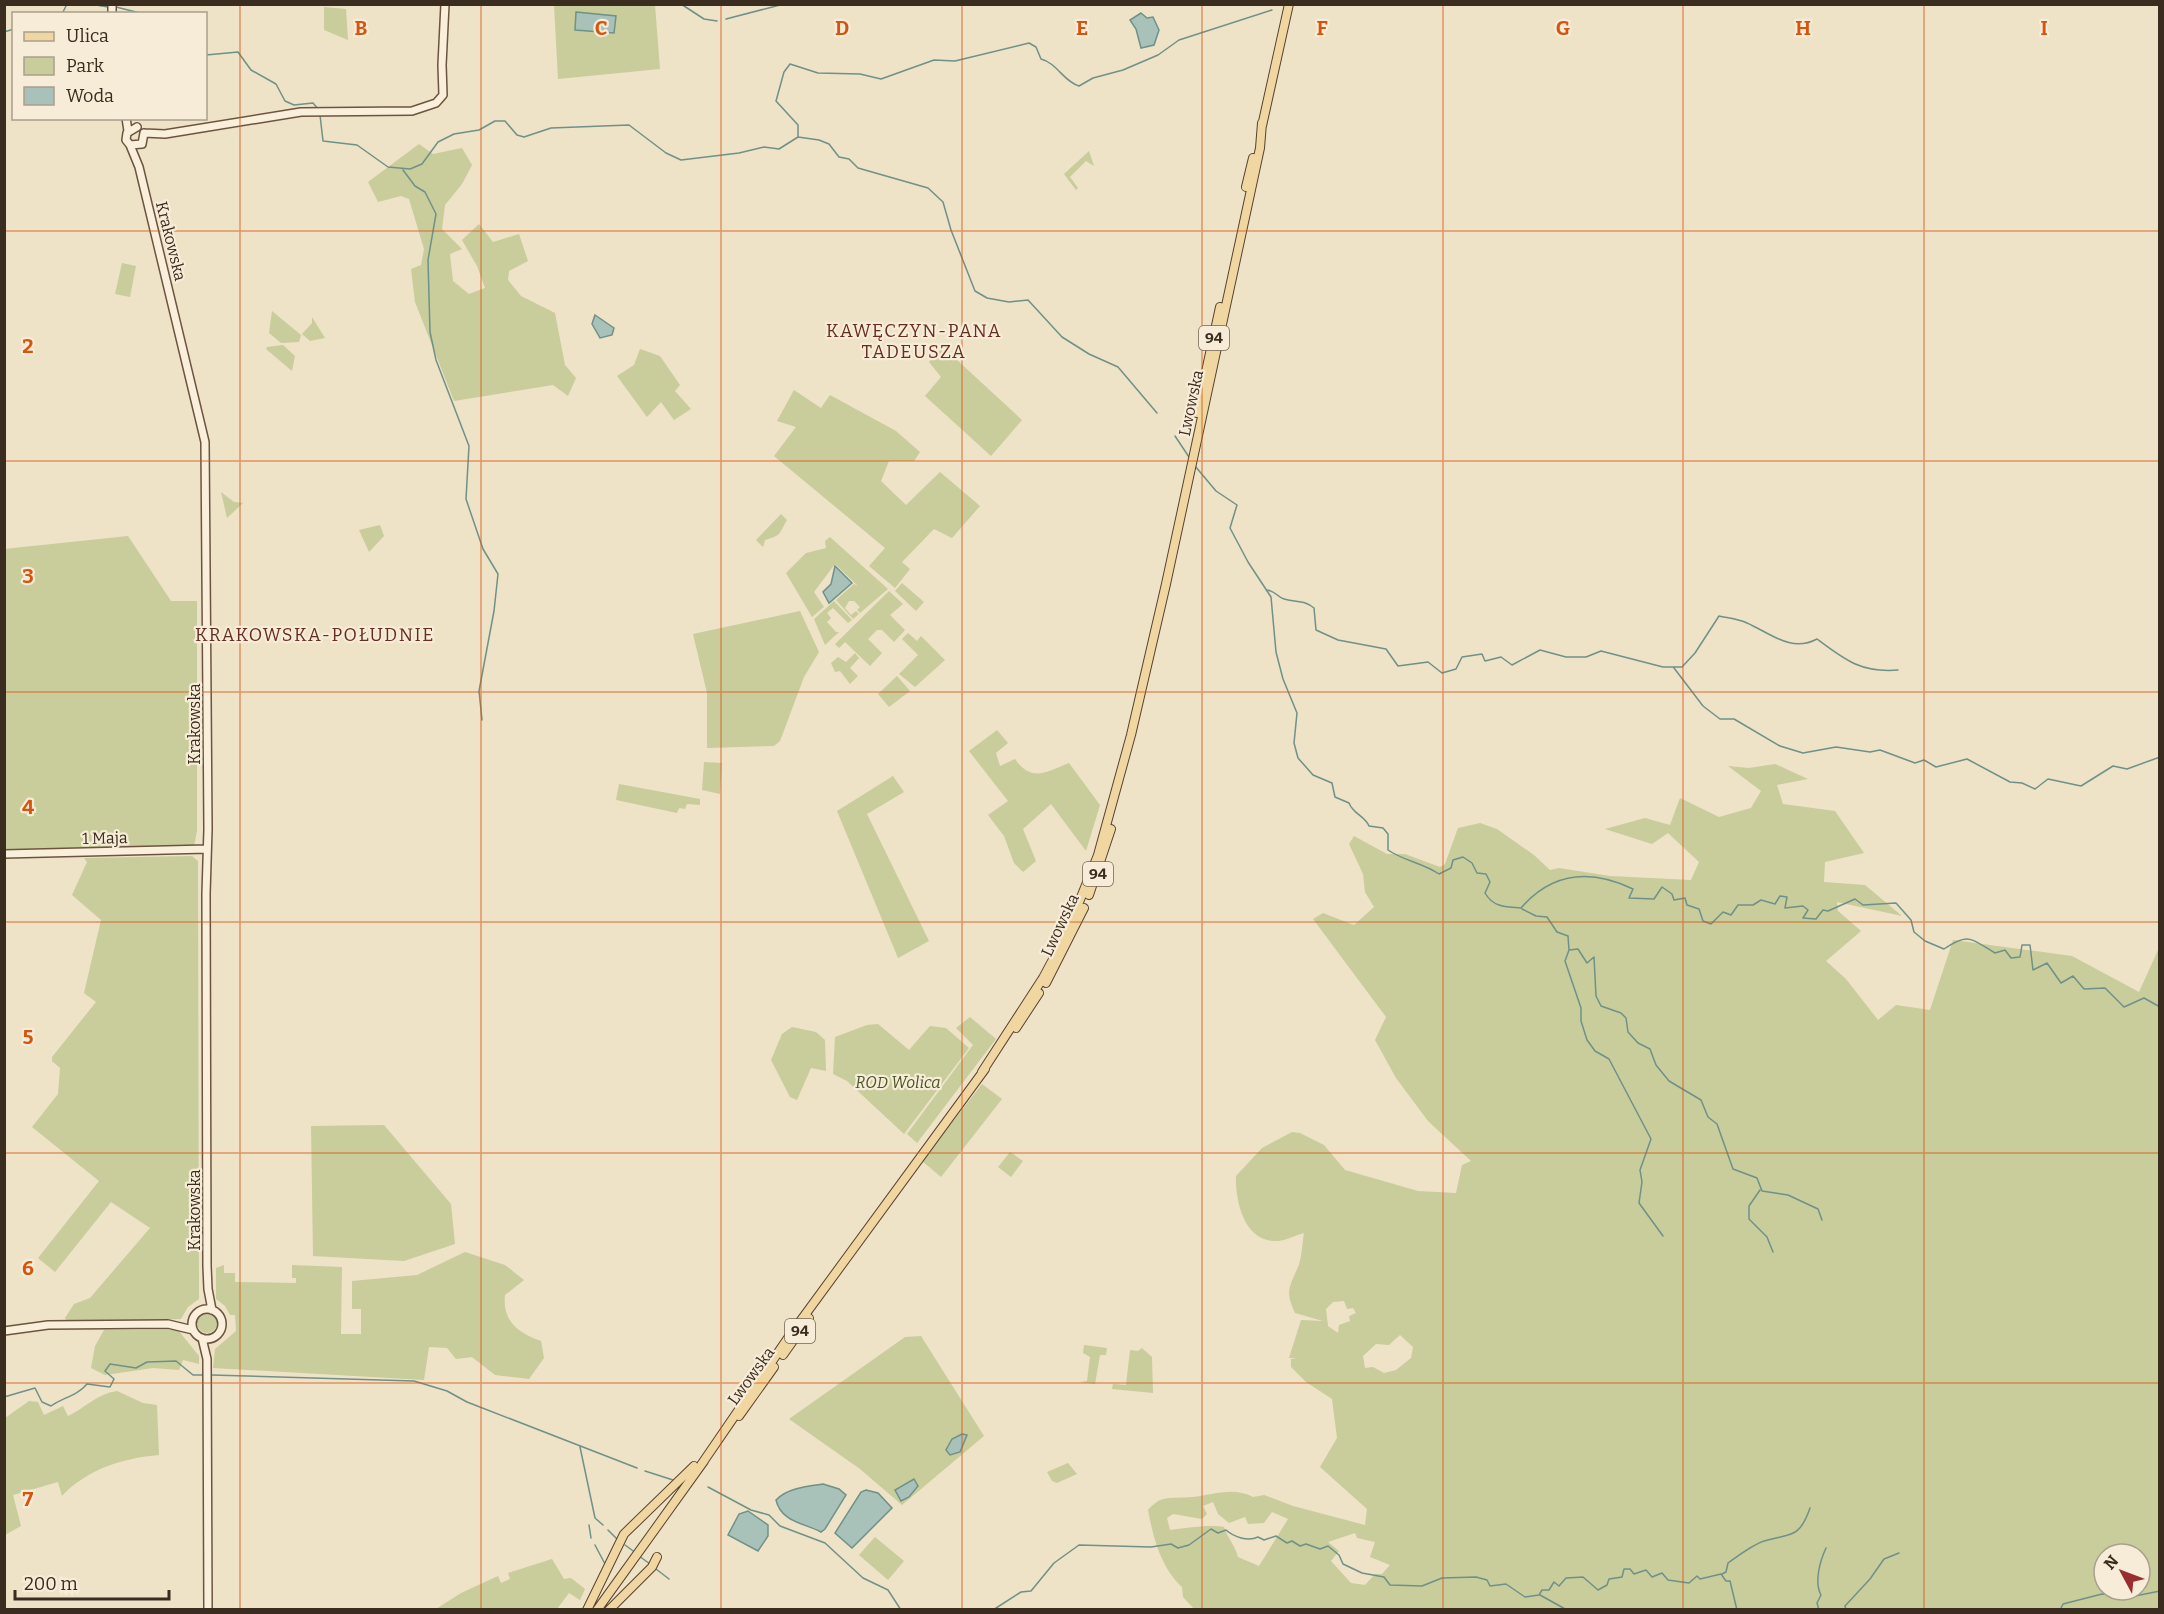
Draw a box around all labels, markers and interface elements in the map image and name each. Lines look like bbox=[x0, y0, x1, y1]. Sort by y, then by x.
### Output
legend bbox=[12, 12, 207, 120]
text: B bbox=[355, 16, 368, 40]
text: C bbox=[595, 16, 607, 40]
text: D bbox=[835, 16, 849, 40]
text: E bbox=[1076, 16, 1088, 40]
text: F bbox=[1316, 16, 1328, 40]
text: G bbox=[1556, 16, 1570, 40]
text: H bbox=[1795, 16, 1811, 40]
text: I bbox=[2040, 16, 2048, 40]
text: Ulica bbox=[66, 25, 109, 47]
text: Park bbox=[66, 55, 105, 77]
text: Woda bbox=[66, 85, 114, 107]
street label: Krakowska bbox=[152, 199, 190, 283]
district label: KAWĘCZYN-PANA TADEUSZA bbox=[826, 320, 1002, 363]
road number: 94 bbox=[1199, 326, 1229, 350]
text: 2 bbox=[22, 334, 34, 358]
street label: Lwowska bbox=[1175, 368, 1207, 438]
text: 3 bbox=[22, 564, 34, 588]
district label: KRAKOWSKA-POŁUDNIE bbox=[195, 624, 435, 646]
street label: Krakowska bbox=[185, 683, 204, 765]
text: 4 bbox=[22, 795, 34, 819]
street label: 1 Maja bbox=[82, 828, 128, 848]
road number: 94 bbox=[1083, 862, 1113, 886]
street label: Lwowska bbox=[1037, 890, 1083, 959]
text: 5 bbox=[23, 1025, 34, 1049]
park label: ROD Wolica bbox=[855, 1073, 941, 1092]
street label: Krakowska bbox=[185, 1169, 204, 1251]
text: 6 bbox=[22, 1256, 34, 1280]
road number: 94 bbox=[785, 1319, 815, 1343]
street label: Lwowska bbox=[724, 1343, 779, 1409]
text: 7 bbox=[23, 1487, 34, 1511]
north arrow bbox=[2092, 1542, 2152, 1602]
text: N bbox=[2100, 1552, 2122, 1573]
scale bar bbox=[15, 1563, 170, 1601]
text: 200 m bbox=[24, 1573, 78, 1595]

